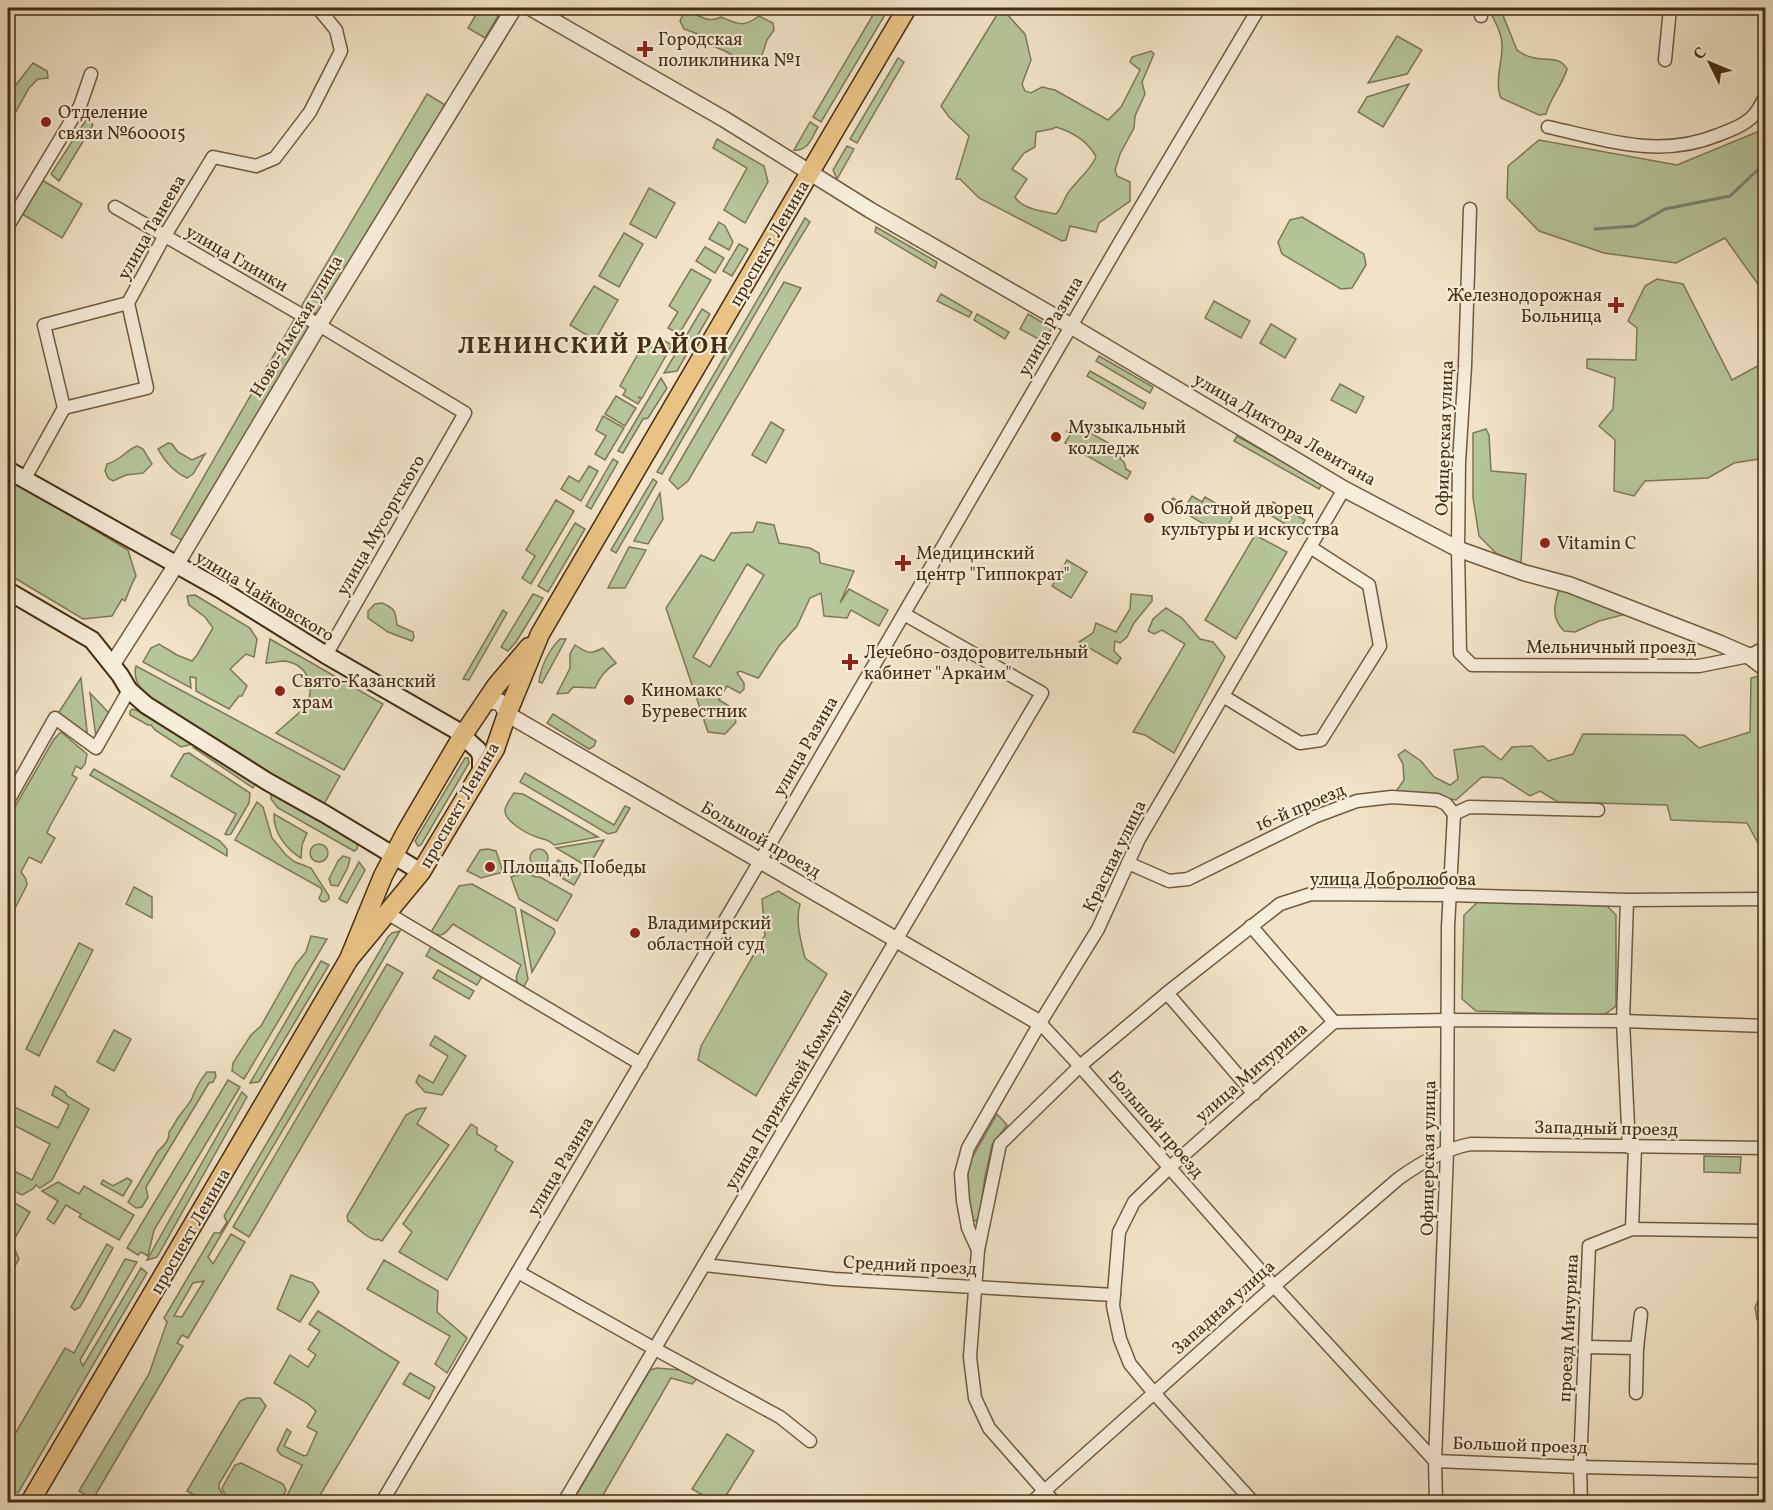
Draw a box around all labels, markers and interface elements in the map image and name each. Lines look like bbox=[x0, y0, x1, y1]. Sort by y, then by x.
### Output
place label: Городская поликлиника №1 bbox=[658, 28, 801, 74]
north arrow bbox=[1680, 33, 1740, 93]
marker: Городская поликлиника №1 bbox=[636, 40, 654, 58]
text: С bbox=[1689, 43, 1712, 65]
place label: Отделение связи №600015 bbox=[58, 101, 186, 147]
marker: Отделение связи №600015 bbox=[39, 115, 53, 129]
street label: улица Танеева bbox=[112, 171, 193, 285]
street label: проспект Ленина bbox=[724, 176, 817, 312]
street label: улица Глинки bbox=[180, 220, 292, 299]
street label: Ново-Ямская улица bbox=[245, 251, 350, 403]
street label: улица Разина bbox=[1013, 272, 1090, 381]
place label: Железнодорожная Больница bbox=[1447, 284, 1602, 330]
marker: Железнодорожная Больница bbox=[1607, 296, 1625, 314]
district label: ЛЕНИНСКИЙ РАЙОН bbox=[458, 330, 730, 364]
street label: Офицерская улица bbox=[1430, 360, 1461, 516]
street label: улица Диктора Левитана bbox=[1188, 368, 1380, 493]
place label: Музыкальный колледж bbox=[1068, 416, 1186, 462]
marker: Музыкальный колледж bbox=[1049, 430, 1063, 444]
street label: улица Мусоргского bbox=[331, 451, 432, 601]
place label: Областной дворец культуры и искусства bbox=[1161, 497, 1339, 543]
marker: Областной дворец культуры и искусства bbox=[1142, 511, 1156, 525]
place label: Vitamin C bbox=[1557, 532, 1637, 557]
marker: Vitamin C bbox=[1538, 536, 1552, 550]
place label: Медицинский центр "Гиппократ" bbox=[916, 542, 1070, 588]
street label: улица Чайковского bbox=[190, 546, 339, 649]
marker: Медицинский центр "Гиппократ" bbox=[894, 554, 912, 572]
street label: Мельничный проезд bbox=[1526, 636, 1696, 661]
place label: Лечебно-оздоровительный кабинет "Аркаим" bbox=[864, 641, 1088, 687]
marker: Лечебно-оздоровительный кабинет "Аркаим" bbox=[841, 653, 859, 671]
place label: Свято-Казанский храм bbox=[292, 670, 436, 716]
place label: Киномакс Буревестник bbox=[641, 679, 747, 725]
marker: Свято-Казанский храм bbox=[273, 684, 287, 698]
street label: улица Разина bbox=[768, 692, 845, 801]
marker: Киномакс Буревестник bbox=[622, 693, 636, 707]
street label: проспект Ленина bbox=[414, 738, 507, 874]
street label: 16-й проезд bbox=[1252, 778, 1349, 839]
street label: Большой проезд bbox=[695, 796, 825, 885]
street label: Красная улица bbox=[1077, 796, 1153, 917]
place label: Площадь Победы bbox=[502, 856, 646, 881]
marker: Площадь Победы bbox=[483, 860, 497, 874]
street label: улица Добролюбова bbox=[1310, 868, 1476, 893]
place label: Владимирский областной суд bbox=[647, 912, 771, 958]
marker: Владимирский областной суд bbox=[628, 926, 642, 940]
street label: улица Парижской Коммуны bbox=[719, 984, 860, 1195]
street label: улица Мичурина bbox=[1190, 1017, 1314, 1129]
street label: Большой проезд bbox=[1101, 1066, 1209, 1184]
street label: Офицерская улица bbox=[1416, 1080, 1443, 1236]
street label: улица Разина bbox=[522, 1112, 601, 1221]
street label: Западный проезд bbox=[1534, 1116, 1678, 1143]
street label: проспект Ленина bbox=[145, 1164, 238, 1300]
street label: Средний проезд bbox=[842, 1251, 978, 1282]
street label: проезд Мичурина bbox=[1553, 1253, 1586, 1403]
street label: Западная улица bbox=[1167, 1255, 1281, 1361]
street label: Большой проезд bbox=[1452, 1432, 1588, 1461]

